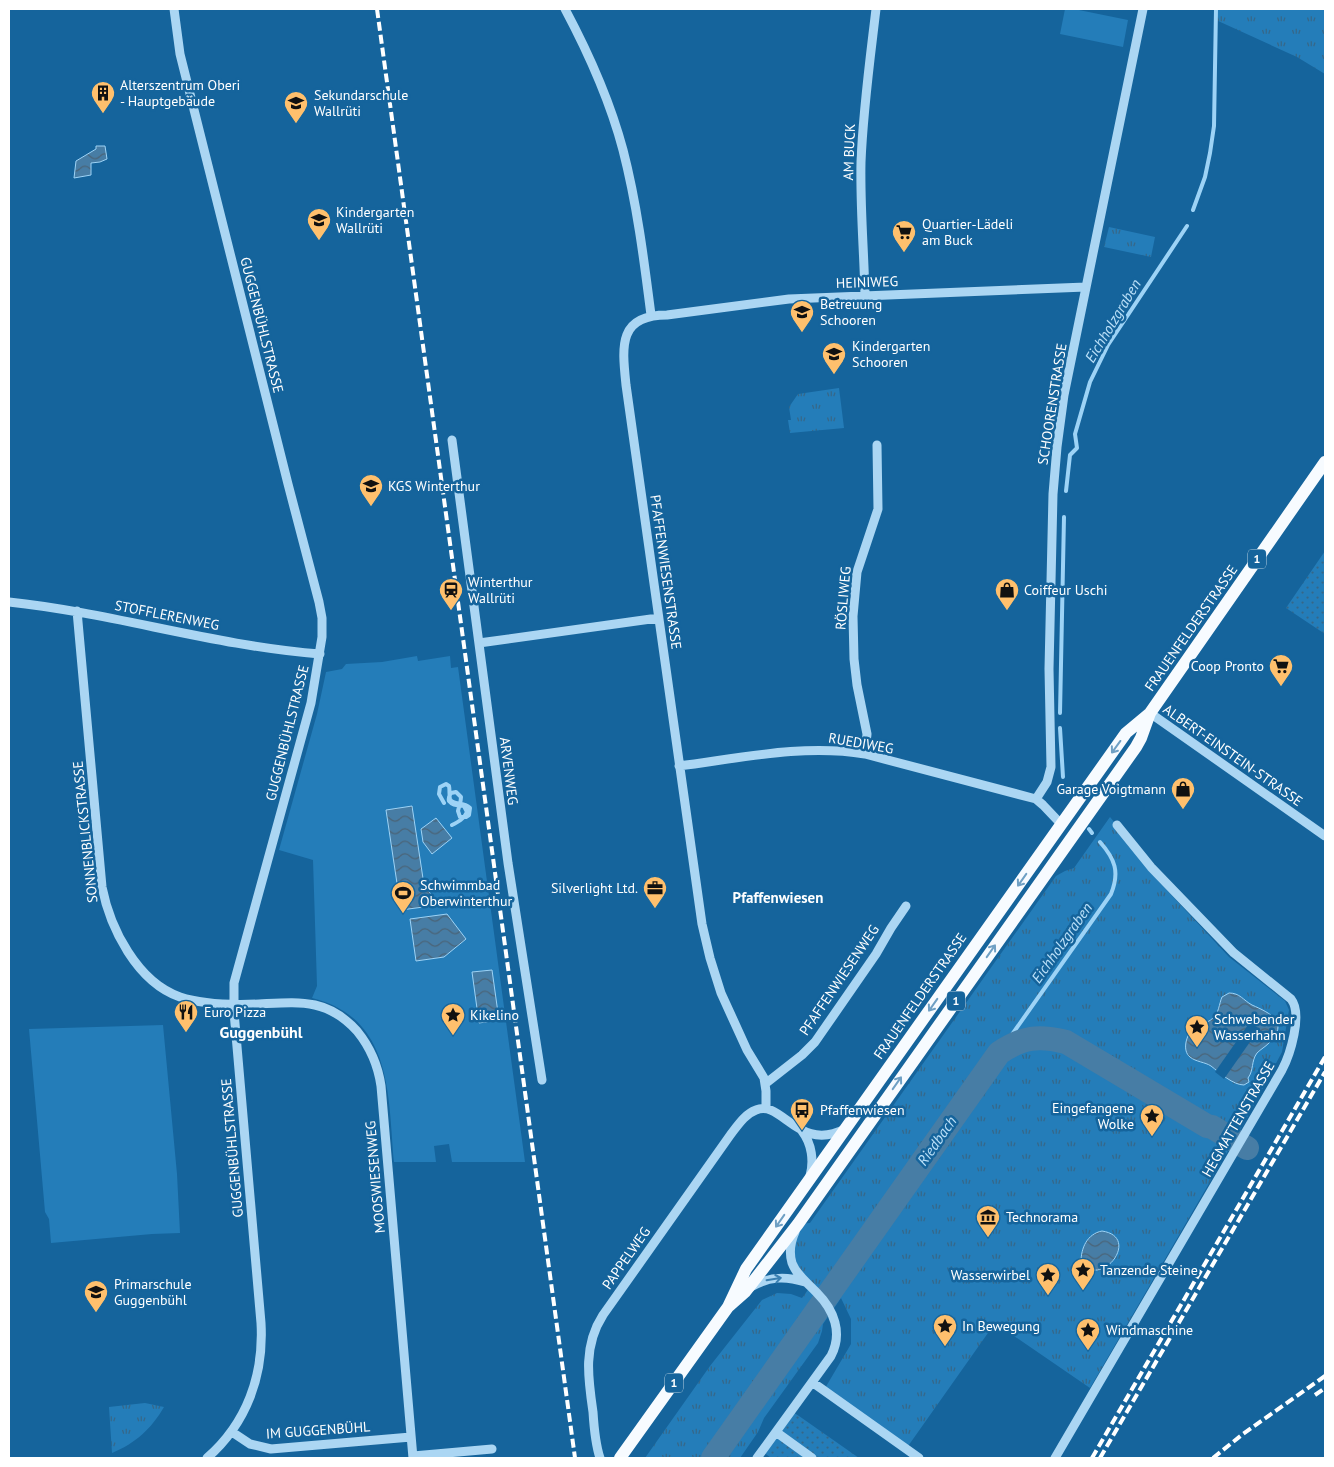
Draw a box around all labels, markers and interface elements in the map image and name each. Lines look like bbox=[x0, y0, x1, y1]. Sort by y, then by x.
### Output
place label: Alterszentrum Oberi - Hauptgebäude bbox=[120, 76, 240, 110]
building icon: Alterszentrum Oberi - Hauptgebäude bbox=[90, 80, 116, 114]
place label: Sekundarschule Wallrüti bbox=[314, 86, 408, 120]
school or university icon: Sekundarschule Wallrüti bbox=[283, 90, 309, 124]
street label: AM BUCK bbox=[839, 123, 859, 181]
place label: Kindergarten Wallrüti bbox=[336, 203, 414, 237]
school or university icon: Kindergarten Wallrüti bbox=[306, 207, 332, 241]
place label: Quartier-Lädeli am Buck bbox=[922, 215, 1013, 249]
supermarket icon: Quartier-Lädeli am Buck bbox=[891, 219, 917, 253]
street label: GUGGENBÜHLSTRASSE bbox=[236, 255, 288, 395]
street label: HEINIWEG bbox=[836, 272, 898, 292]
water label: Eichholzgraben bbox=[1080, 276, 1145, 366]
place label: Betreuung Schooren bbox=[820, 295, 882, 329]
school or university icon: Betreuung Schooren bbox=[789, 299, 815, 333]
place label: Kindergarten Schooren bbox=[852, 337, 930, 371]
school or university icon: Kindergarten Schooren bbox=[821, 341, 847, 375]
street label: SCHOORENSTRASSE bbox=[1033, 342, 1071, 466]
school or university icon: KGS Winterthur bbox=[358, 473, 384, 507]
place label: KGS Winterthur bbox=[388, 477, 480, 495]
street label: PFAFFENWIESENSTRASSE bbox=[646, 494, 686, 650]
road number: 1 bbox=[1248, 550, 1266, 568]
street label: FRAUENFELDERSTRASSE bbox=[1141, 561, 1241, 695]
street label: RÖSLIWEG bbox=[831, 565, 855, 631]
place label: Winterthur Wallrüti bbox=[468, 573, 533, 607]
station icon: Winterthur Wallrüti bbox=[438, 577, 464, 611]
shop icon: Coiffeur Uschi bbox=[994, 577, 1020, 611]
place label: Coiffeur Uschi bbox=[1024, 581, 1107, 599]
street label: STOFFLERENWEG bbox=[113, 596, 221, 634]
supermarket icon: Coop Pronto bbox=[1268, 653, 1294, 687]
place label: Coop Pronto bbox=[1191, 657, 1264, 675]
street label: GUGGENBÜHLSTRASSE bbox=[261, 663, 313, 803]
street label: ALBERT-EINSTEIN-STRASSE bbox=[1160, 700, 1306, 810]
street label: RUEDIWEG bbox=[827, 728, 895, 758]
street label: ARVENWEG bbox=[496, 736, 522, 806]
one-way arrow bbox=[1111, 740, 1121, 754]
street label: SONNENBLICKSTRASSE bbox=[69, 760, 101, 904]
shop icon: Garage Voigtmann bbox=[1170, 776, 1196, 810]
place label: Garage Voigtmann bbox=[1057, 780, 1166, 798]
one-way arrow bbox=[1016, 872, 1027, 886]
office icon: Silverlight Ltd. bbox=[642, 875, 668, 909]
place label: Schwimmbad Oberwinterthur bbox=[420, 876, 513, 910]
place label: Silverlight Ltd. bbox=[551, 879, 638, 897]
sports icon: Schwimmbad Oberwinterthur bbox=[390, 880, 416, 914]
district label: Pfaffenwiesen bbox=[733, 888, 823, 907]
water label: Eichholzgraben bbox=[1027, 899, 1096, 987]
street label: PFAFFENWIESENWEG bbox=[795, 921, 883, 1039]
street label: FRAUENFELDERSTRASSE bbox=[870, 929, 970, 1063]
one-way arrow bbox=[986, 944, 996, 958]
road number: 1 bbox=[947, 991, 965, 1010]
one-way arrow bbox=[927, 998, 938, 1011]
restaurant icon: Euro Pizza bbox=[173, 999, 199, 1033]
place icon: Kikelino bbox=[440, 1002, 466, 1036]
place label: Euro Pizza bbox=[204, 1003, 266, 1021]
place label: Kikelino bbox=[470, 1006, 519, 1024]
place label: Schwebender Wasserhahn bbox=[1214, 1010, 1295, 1044]
place icon: Schwebender Wasserhahn bbox=[1184, 1014, 1210, 1048]
district label: Guggenbühl bbox=[220, 1022, 303, 1042]
street label: HEGMATTENSTRASSE bbox=[1198, 1058, 1278, 1180]
one-way arrow bbox=[892, 1077, 903, 1091]
street label: GUGGENBÜHLSTRASSE bbox=[217, 1078, 247, 1218]
bus stop icon: Pfaffenwiesen bbox=[789, 1097, 815, 1131]
place label: Eingefangene Wolke bbox=[1052, 1099, 1134, 1133]
place label: Pfaffenwiesen bbox=[820, 1101, 905, 1119]
place icon: Eingefangene Wolke bbox=[1139, 1103, 1165, 1137]
water label: Riedbach bbox=[913, 1112, 960, 1169]
street label: MOOSWIESENWEG bbox=[361, 1120, 389, 1234]
museum icon: Technorama bbox=[975, 1204, 1001, 1238]
place label: Technorama bbox=[1006, 1208, 1078, 1226]
one-way arrow bbox=[775, 1214, 785, 1228]
street label: PAPPELWEG bbox=[598, 1223, 654, 1293]
place icon: Tanzende Steine bbox=[1070, 1257, 1096, 1291]
place label: Tanzende Steine bbox=[1100, 1261, 1198, 1279]
place icon: Wasserwirbel bbox=[1035, 1262, 1061, 1296]
place label: Wasserwirbel bbox=[951, 1266, 1030, 1284]
one-way arrow bbox=[765, 1273, 781, 1283]
place label: Primarschule Guggenbühl bbox=[114, 1275, 192, 1309]
school or university icon: Primarschule Guggenbühl bbox=[83, 1279, 109, 1313]
place icon: In Bewegung bbox=[932, 1313, 958, 1347]
place label: In Bewegung bbox=[962, 1317, 1040, 1335]
place icon: Windmaschine bbox=[1075, 1317, 1101, 1351]
place label: Windmaschine bbox=[1106, 1321, 1193, 1339]
road number: 1 bbox=[665, 1374, 683, 1392]
street label: IM GUGGENBÜHL bbox=[265, 1417, 371, 1443]

